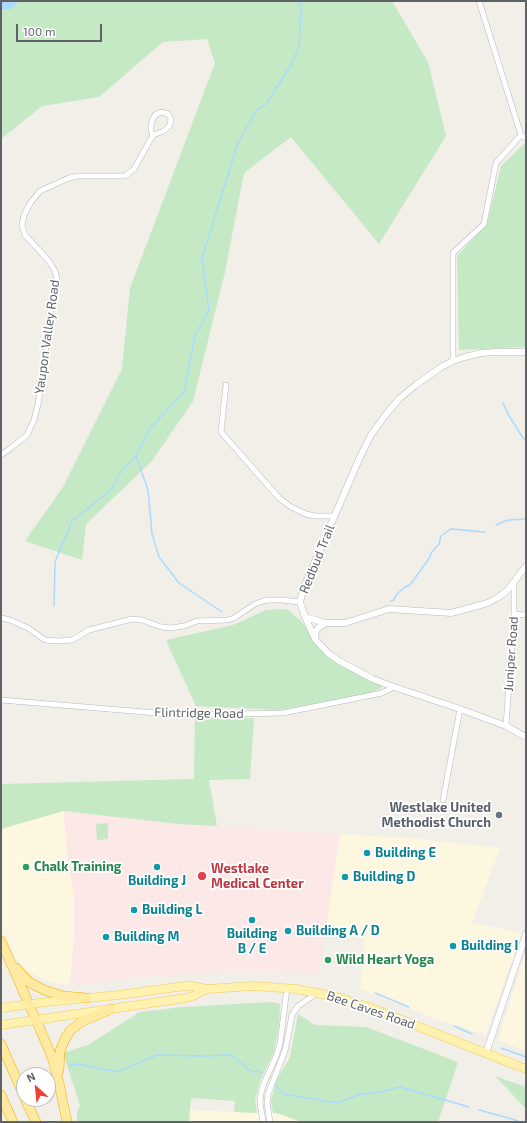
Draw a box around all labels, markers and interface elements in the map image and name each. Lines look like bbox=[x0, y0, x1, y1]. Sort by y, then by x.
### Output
scale bar bbox=[18, 16, 104, 42]
text: 100 m bbox=[23, 24, 55, 38]
street label: Yaupon Valley Road bbox=[31, 279, 63, 395]
street label: Redbud Trail bbox=[296, 522, 338, 596]
street label: Juniper Road bbox=[501, 616, 521, 692]
street label: Flintridge Road bbox=[154, 704, 244, 722]
place label: Westlake United Methodist Church bbox=[382, 800, 491, 831]
marker: Westlake United Methodist Church bbox=[494, 810, 504, 820]
place label: Building E bbox=[375, 845, 436, 861]
marker: Building E bbox=[362, 848, 372, 858]
place label: Chalk Training bbox=[34, 859, 121, 875]
place label: Westlake Medical Center bbox=[211, 861, 304, 892]
marker: Chalk Training bbox=[21, 862, 31, 872]
marker: Building J bbox=[152, 862, 162, 872]
place label: Building D bbox=[353, 869, 415, 885]
marker: Westlake Medical Center bbox=[196, 870, 208, 882]
marker: Building D bbox=[340, 872, 350, 882]
place label: Building J bbox=[128, 873, 186, 889]
place label: Building L bbox=[142, 902, 202, 918]
marker: Building L bbox=[129, 905, 139, 915]
marker: Building B / E bbox=[247, 915, 257, 925]
place label: Building A / D bbox=[296, 923, 380, 939]
place label: Building B / E bbox=[227, 926, 277, 957]
marker: Building A / D bbox=[283, 926, 293, 936]
place label: Building M bbox=[114, 929, 179, 945]
marker: Building M bbox=[101, 932, 111, 942]
place label: Building I bbox=[461, 938, 518, 954]
marker: Building I bbox=[448, 941, 458, 951]
place label: Wild Heart Yoga bbox=[336, 952, 434, 968]
marker: Wild Heart Yoga bbox=[323, 955, 333, 965]
street label: Bee Caves Road bbox=[325, 988, 417, 1032]
north arrow bbox=[16, 1067, 56, 1107]
text: N bbox=[24, 1069, 37, 1084]

